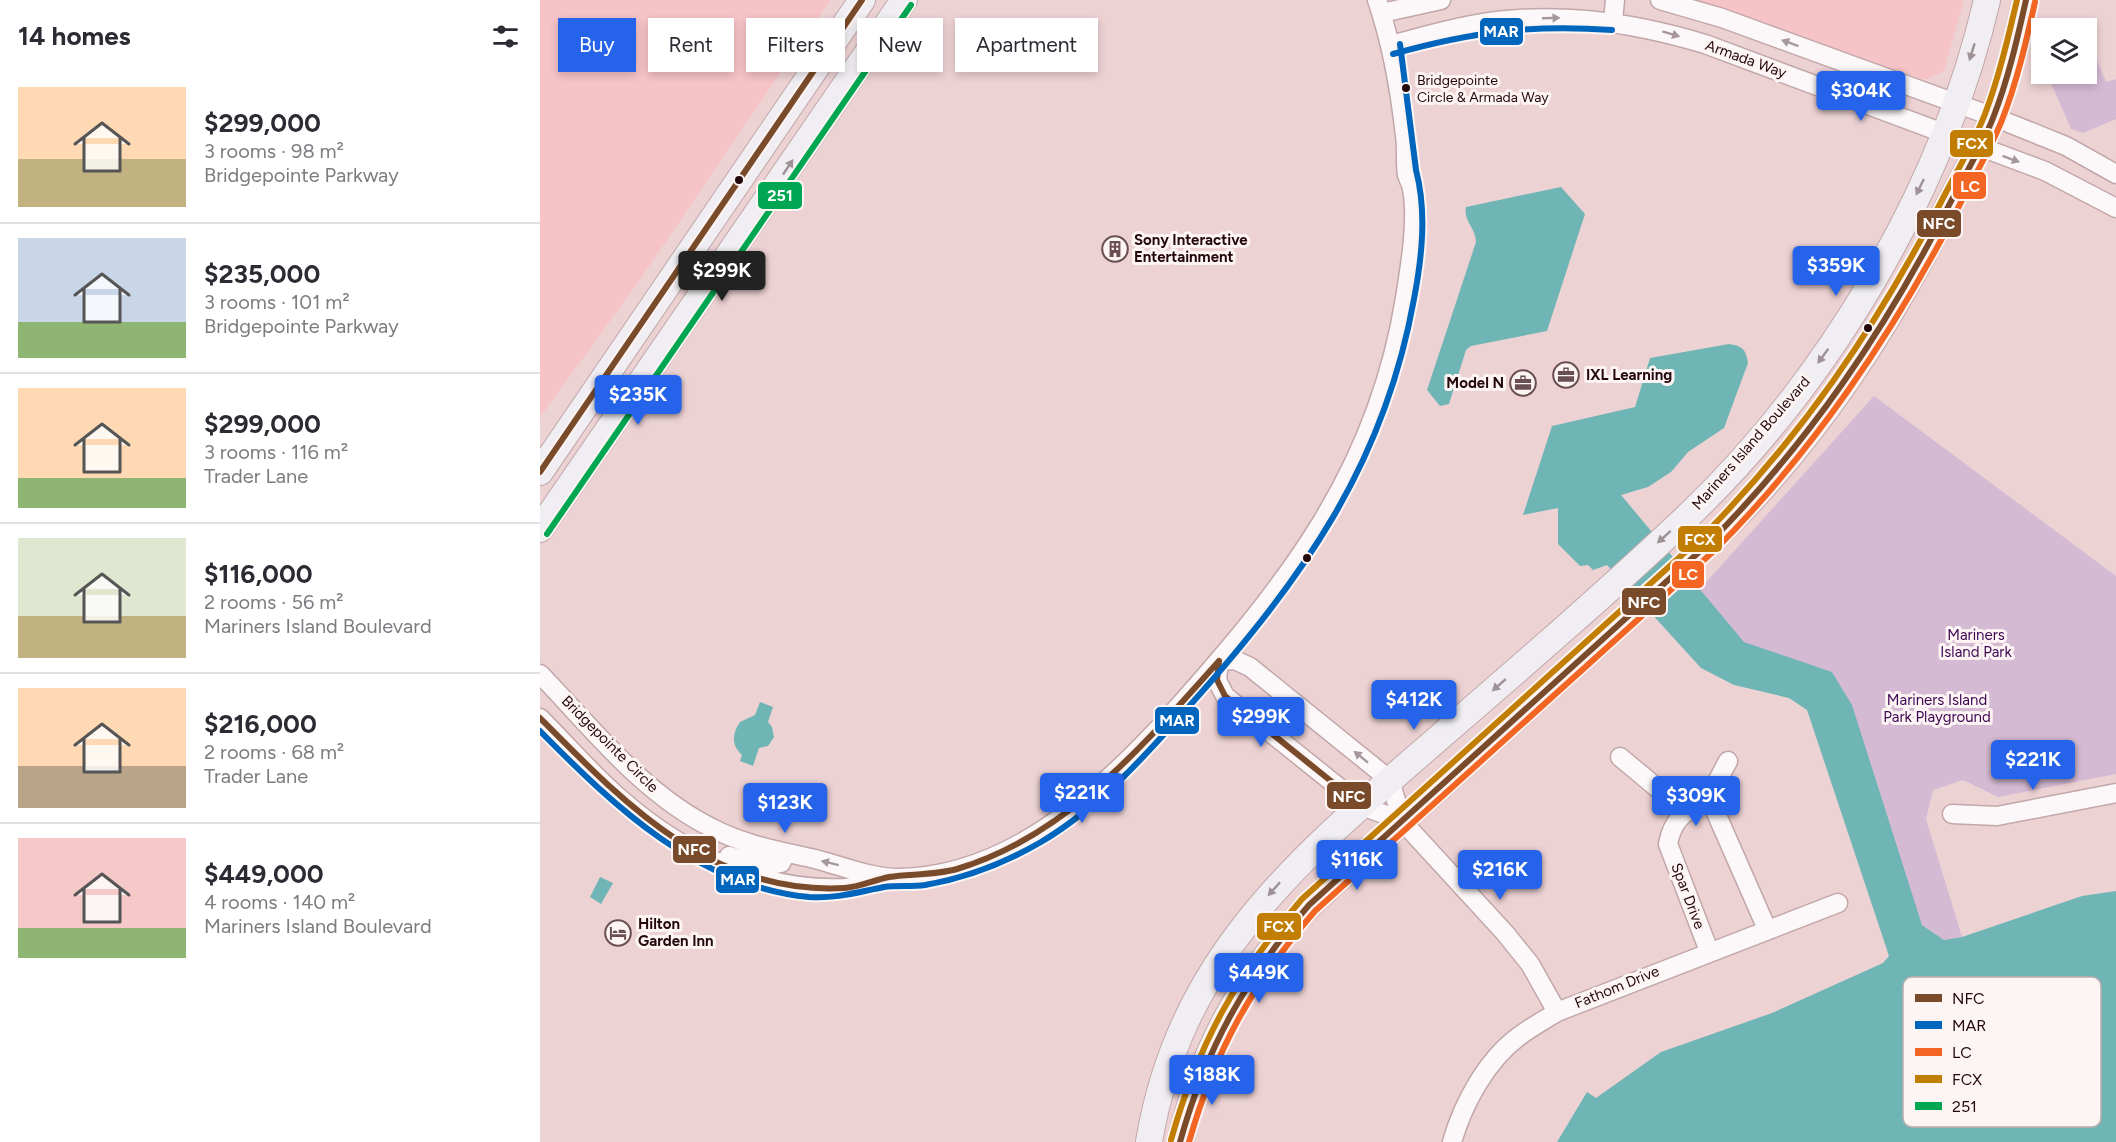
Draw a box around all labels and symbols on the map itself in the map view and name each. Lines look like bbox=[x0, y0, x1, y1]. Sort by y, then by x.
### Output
one-way arrow bbox=[1542, 13, 1561, 23]
line badge: MAR bbox=[1479, 17, 1524, 46]
text: MAR bbox=[1483, 22, 1519, 41]
one-way arrow bbox=[1662, 29, 1680, 39]
street label: Armada Way bbox=[1703, 36, 1789, 82]
one-way arrow bbox=[1780, 37, 1798, 47]
one-way arrow bbox=[1967, 43, 1976, 61]
pin: $304K bbox=[1819, 71, 1903, 122]
place label: Bridgepointe Circle & Armada Way bbox=[1417, 72, 1549, 106]
marker: Bridgepointe Circle & Armada Way bbox=[1400, 82, 1412, 94]
line badge: FCX bbox=[1949, 129, 1994, 158]
text: FCX bbox=[1956, 134, 1988, 153]
one-way arrow bbox=[2002, 154, 2020, 164]
one-way arrow bbox=[782, 159, 793, 175]
line badge: LC bbox=[1952, 171, 1987, 200]
unlabelled marker bbox=[733, 174, 745, 186]
text: LC bbox=[1960, 177, 1980, 196]
one-way arrow bbox=[1916, 179, 1925, 196]
line badge: 251 bbox=[757, 181, 803, 210]
text: 251 bbox=[767, 186, 793, 205]
line badge: NFC bbox=[1916, 209, 1962, 238]
text: NFC bbox=[1923, 214, 1956, 233]
place label: Sony Interactive Entertainment bbox=[1134, 231, 1248, 266]
building icon: Sony Interactive Entertainment bbox=[1100, 234, 1130, 264]
pin: $359K bbox=[1794, 246, 1878, 297]
pin: $299K bbox=[680, 251, 764, 302]
unlabelled marker bbox=[1862, 322, 1874, 334]
one-way arrow bbox=[1818, 349, 1830, 364]
office icon: IXL Learning bbox=[1551, 360, 1581, 390]
place label: IXL Learning bbox=[1586, 366, 1672, 384]
office icon: Model N bbox=[1508, 368, 1538, 398]
street label: Mariners Island Boulevard bbox=[1688, 373, 1814, 513]
place label: Model N bbox=[1446, 374, 1504, 392]
pin: $235K bbox=[596, 375, 680, 426]
line badge: FCX bbox=[1677, 525, 1723, 553]
one-way arrow bbox=[1657, 530, 1672, 543]
text: FCX bbox=[1684, 530, 1716, 549]
unlabelled marker bbox=[1301, 552, 1313, 564]
line badge: LC bbox=[1671, 560, 1705, 589]
text: LC bbox=[1678, 565, 1698, 584]
line badge: NFC bbox=[1621, 587, 1667, 616]
text: NFC bbox=[1628, 593, 1661, 612]
park label: Mariners Island Park bbox=[1940, 626, 2012, 661]
one-way arrow bbox=[1491, 679, 1507, 692]
pin: $412K bbox=[1372, 680, 1456, 731]
park label: Mariners Island Park Playground bbox=[1883, 691, 1991, 726]
street label: Bridgepointe Circle bbox=[558, 692, 662, 796]
pin: $299K bbox=[1219, 697, 1303, 748]
line badge: MAR bbox=[1154, 706, 1200, 735]
text: MAR bbox=[1159, 711, 1195, 730]
pin: $221K bbox=[1991, 740, 2075, 791]
one-way arrow bbox=[1354, 751, 1369, 764]
pin: $221K bbox=[1040, 773, 1124, 824]
pin: $309K bbox=[1654, 776, 1738, 827]
line badge: NFC bbox=[1326, 781, 1372, 810]
pin: $123K bbox=[743, 783, 827, 834]
text: NFC bbox=[1333, 787, 1366, 806]
line badge: NFC bbox=[672, 835, 717, 864]
text: NFC bbox=[678, 840, 711, 859]
pin: $116K bbox=[1315, 840, 1399, 891]
pin: $216K bbox=[1458, 850, 1542, 901]
one-way arrow bbox=[821, 857, 839, 867]
street label: Spar Drive bbox=[1667, 860, 1709, 932]
line badge: MAR bbox=[715, 865, 760, 894]
text: MAR bbox=[720, 870, 756, 889]
one-way arrow bbox=[1268, 881, 1281, 896]
line badge: FCX bbox=[1256, 912, 1302, 941]
place label: Hilton Garden Inn bbox=[638, 915, 714, 950]
text: FCX bbox=[1263, 917, 1295, 936]
hotel icon: Hilton Garden Inn bbox=[603, 918, 633, 948]
pin: $449K bbox=[1217, 953, 1301, 1004]
street label: Fathom Drive bbox=[1572, 962, 1662, 1012]
legend bbox=[1903, 977, 2101, 1127]
text: NFC bbox=[1952, 989, 1985, 1008]
text: MAR bbox=[1952, 1016, 1986, 1035]
text: LC bbox=[1952, 1043, 1972, 1062]
pin: $188K bbox=[1170, 1055, 1254, 1106]
text: FCX bbox=[1952, 1070, 1982, 1089]
text: 251 bbox=[1952, 1097, 1977, 1116]

